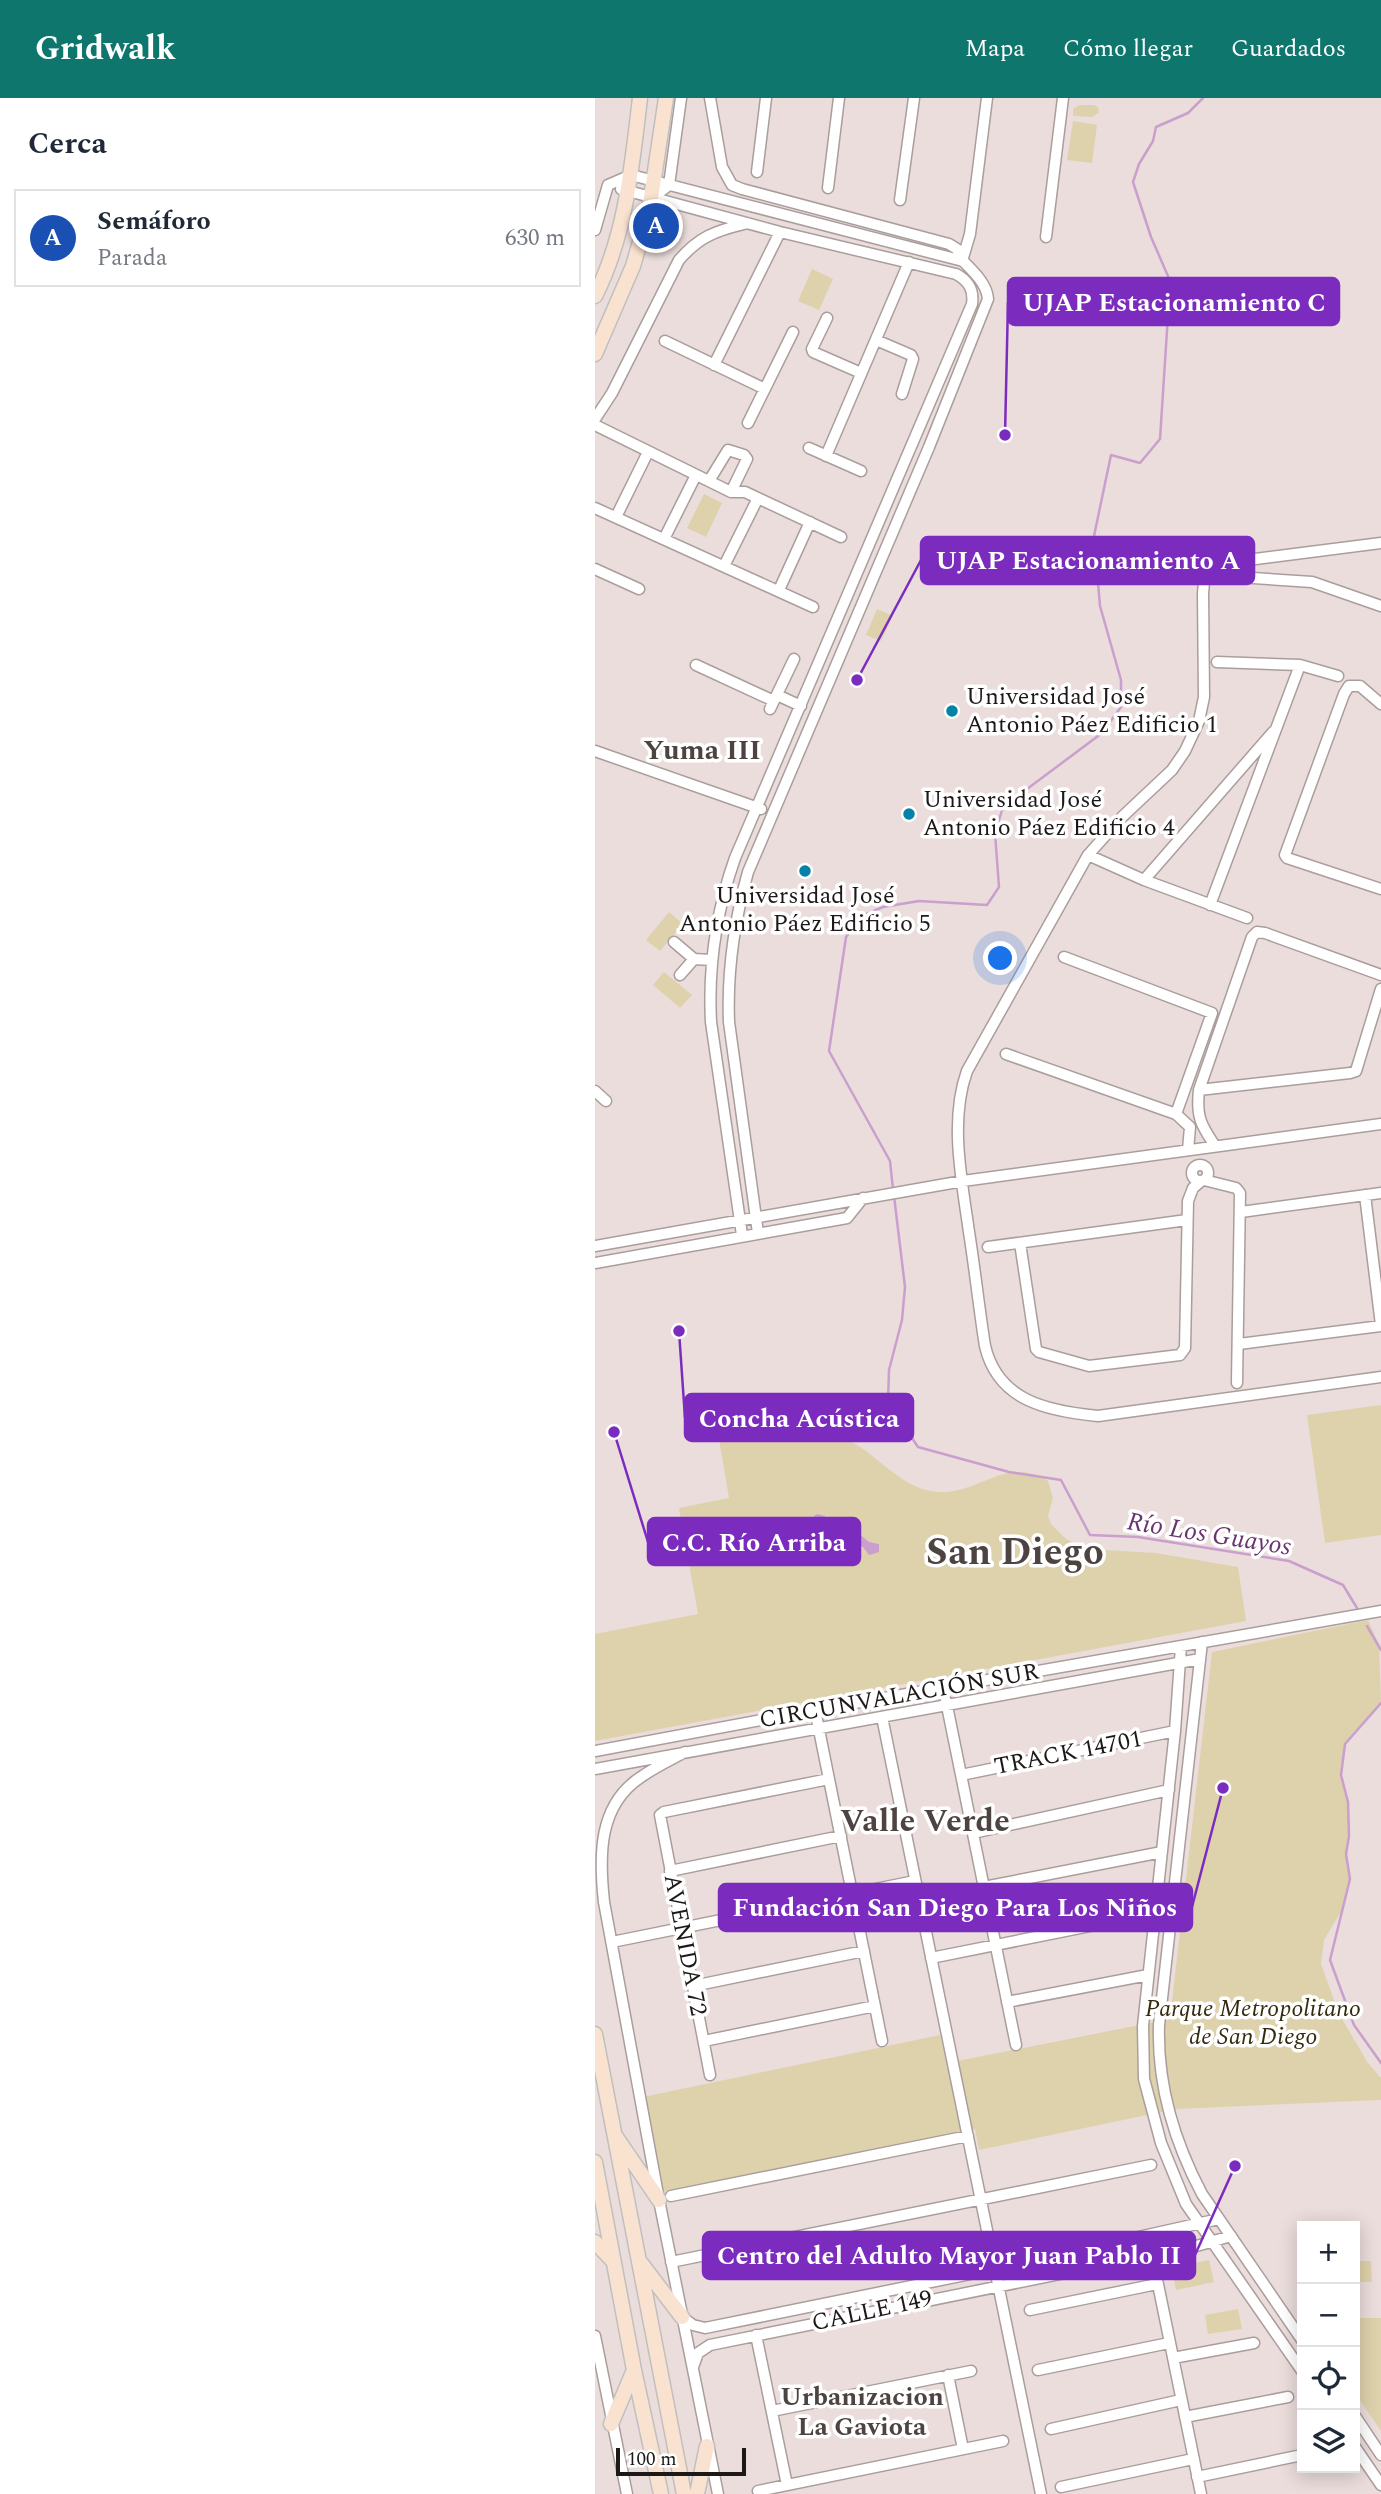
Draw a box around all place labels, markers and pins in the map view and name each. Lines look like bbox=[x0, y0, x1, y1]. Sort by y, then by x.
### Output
pin: A bbox=[633, 200, 679, 252]
callout: UJAP Estacionamiento C bbox=[1008, 278, 1339, 325]
callout: UJAP Estacionamiento A bbox=[921, 537, 1254, 584]
place label: Universidad José Antonio Páez Edificio 1 bbox=[966, 679, 1218, 743]
marker: Universidad José Antonio Páez Edificio 1 bbox=[944, 703, 960, 719]
place label: Universidad José Antonio Páez Edificio 4 bbox=[923, 782, 1175, 846]
marker: Universidad José Antonio Páez Edificio 4 bbox=[901, 806, 917, 822]
marker: Universidad José Antonio Páez Edificio 5 bbox=[797, 863, 813, 879]
place label: Universidad José Antonio Páez Edificio 5 bbox=[679, 878, 931, 942]
callout: Concha Acústica bbox=[685, 1394, 913, 1441]
callout: C.C. Río Arriba bbox=[648, 1518, 860, 1565]
callout: Fundación San Diego Para Los Niños bbox=[719, 1884, 1192, 1931]
callout: Centro del Adulto Mayor Juan Pablo II bbox=[703, 2232, 1195, 2279]

